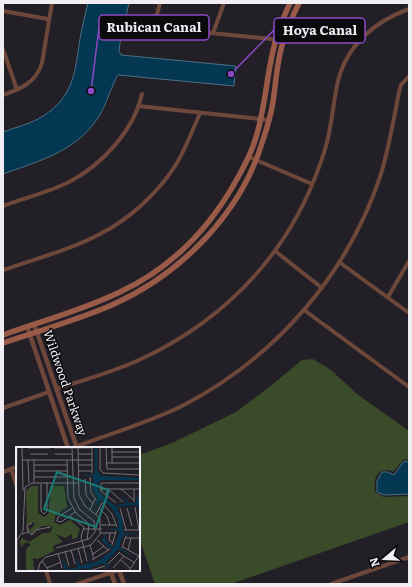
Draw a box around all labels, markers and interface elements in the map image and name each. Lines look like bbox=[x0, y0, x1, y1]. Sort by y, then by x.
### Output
callout: Rubican Canal bbox=[99, 15, 209, 40]
text: Rubican Canal bbox=[107, 17, 202, 36]
callout: Hoya Canal bbox=[274, 18, 365, 43]
text: Hoya Canal bbox=[283, 20, 357, 39]
street label: Wildwood Parkway bbox=[39, 327, 93, 438]
inset map bbox=[16, 447, 140, 571]
north arrow bbox=[364, 539, 404, 579]
text: N bbox=[365, 556, 383, 570]

